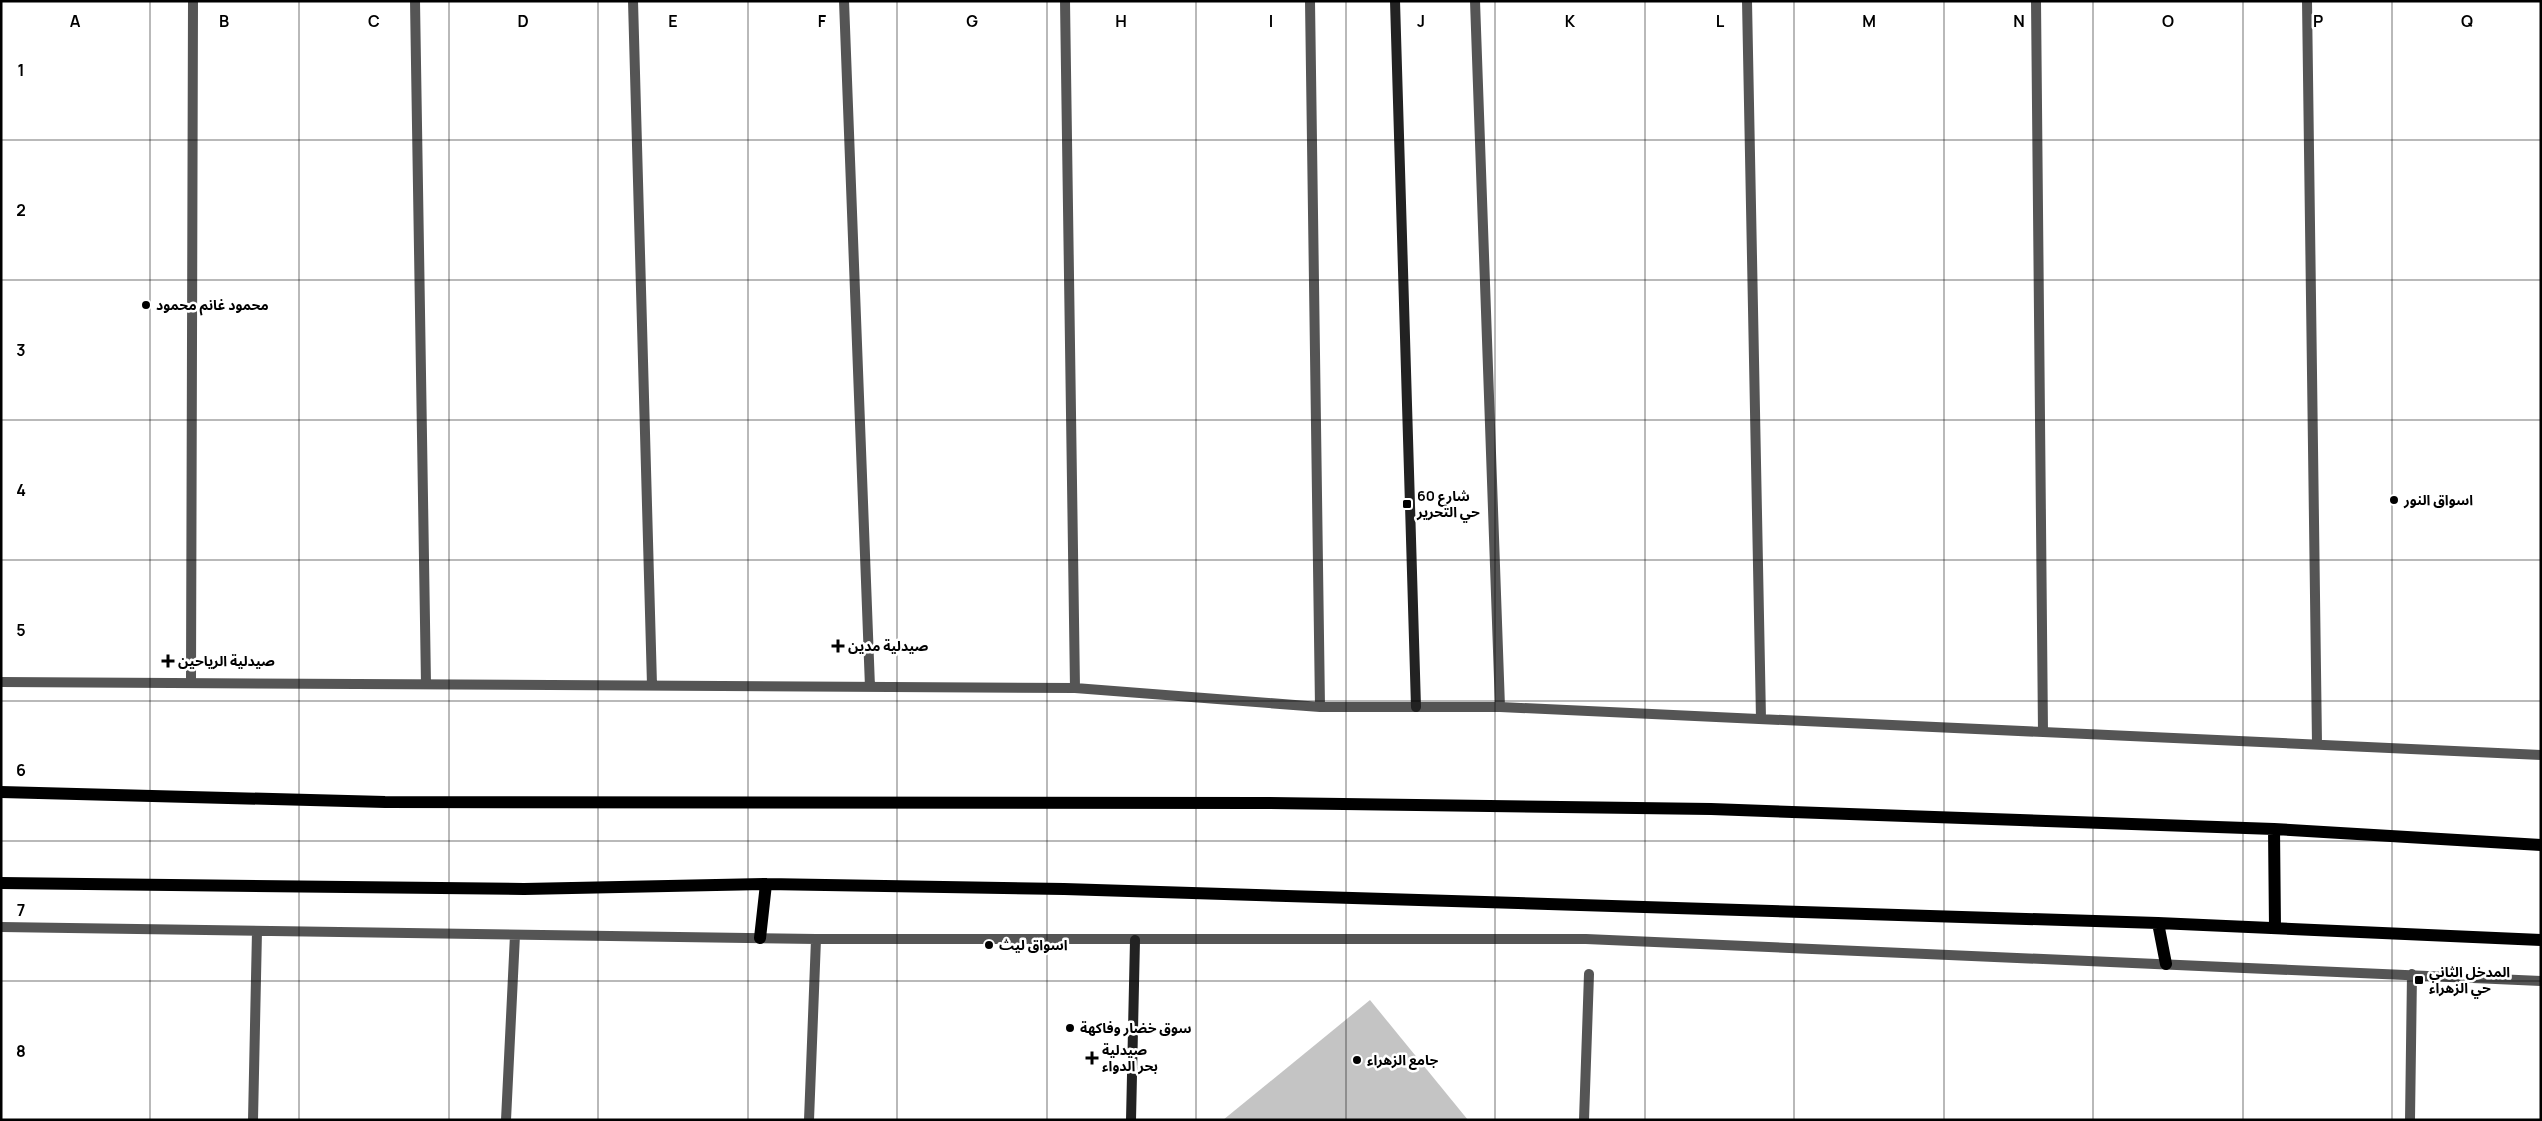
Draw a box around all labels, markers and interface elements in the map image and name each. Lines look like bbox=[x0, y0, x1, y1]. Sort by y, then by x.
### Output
text: A bbox=[70, 10, 81, 32]
text: B bbox=[219, 10, 229, 32]
text: C bbox=[368, 10, 380, 32]
text: D bbox=[517, 10, 529, 32]
text: E bbox=[668, 10, 678, 32]
text: F bbox=[818, 10, 827, 32]
text: G bbox=[966, 10, 978, 32]
text: H bbox=[1115, 10, 1127, 32]
text: I bbox=[1269, 10, 1273, 32]
text: J bbox=[1417, 10, 1425, 32]
text: K bbox=[1565, 10, 1576, 32]
text: L bbox=[1716, 10, 1725, 32]
text: M bbox=[1862, 10, 1876, 32]
text: N bbox=[2013, 10, 2025, 32]
text: O bbox=[2162, 10, 2174, 32]
text: P bbox=[2313, 10, 2323, 32]
text: Q bbox=[2461, 10, 2473, 32]
text: 1 bbox=[17, 59, 25, 81]
text: 2 bbox=[16, 199, 26, 221]
place label: محمود غانم محمود bbox=[156, 295, 269, 316]
marker: محمود غانم محمود bbox=[140, 299, 152, 311]
text: 3 bbox=[16, 339, 26, 361]
text: 4 bbox=[16, 479, 26, 501]
place label: شارع 60 حي التحرير bbox=[1416, 486, 1480, 523]
place label: اسواق النور bbox=[2403, 490, 2473, 509]
marker: اسواق النور bbox=[2388, 494, 2400, 506]
marker: شارع 60 حي التحرير bbox=[1401, 498, 1413, 510]
text: 5 bbox=[16, 619, 26, 641]
place label: صيدلية مدين bbox=[848, 636, 929, 655]
marker: صيدلية مدين bbox=[832, 640, 844, 652]
place label: صيدلية الرياحين bbox=[178, 651, 275, 670]
marker: صيدلية الرياحين bbox=[162, 655, 174, 667]
text: 6 bbox=[16, 759, 26, 781]
text: 7 bbox=[17, 899, 25, 921]
place label: اسواق ليث bbox=[999, 935, 1068, 954]
marker: اسواق ليث bbox=[983, 939, 995, 951]
place label: المدخل الثاني حي الزهراء bbox=[2429, 962, 2510, 999]
marker: المدخل الثاني حي الزهراء bbox=[2413, 974, 2425, 986]
place label: سوق خضار وفاكهة bbox=[1080, 1018, 1192, 1037]
marker: سوق خضار وفاكهة bbox=[1064, 1022, 1076, 1034]
text: 8 bbox=[16, 1040, 26, 1062]
place label: صيدلية بحر الدواء bbox=[1102, 1040, 1158, 1075]
place label: جامع الزهراء bbox=[1367, 1050, 1438, 1070]
marker: صيدلية بحر الدواء bbox=[1086, 1052, 1098, 1064]
marker: جامع الزهراء bbox=[1351, 1054, 1363, 1066]

